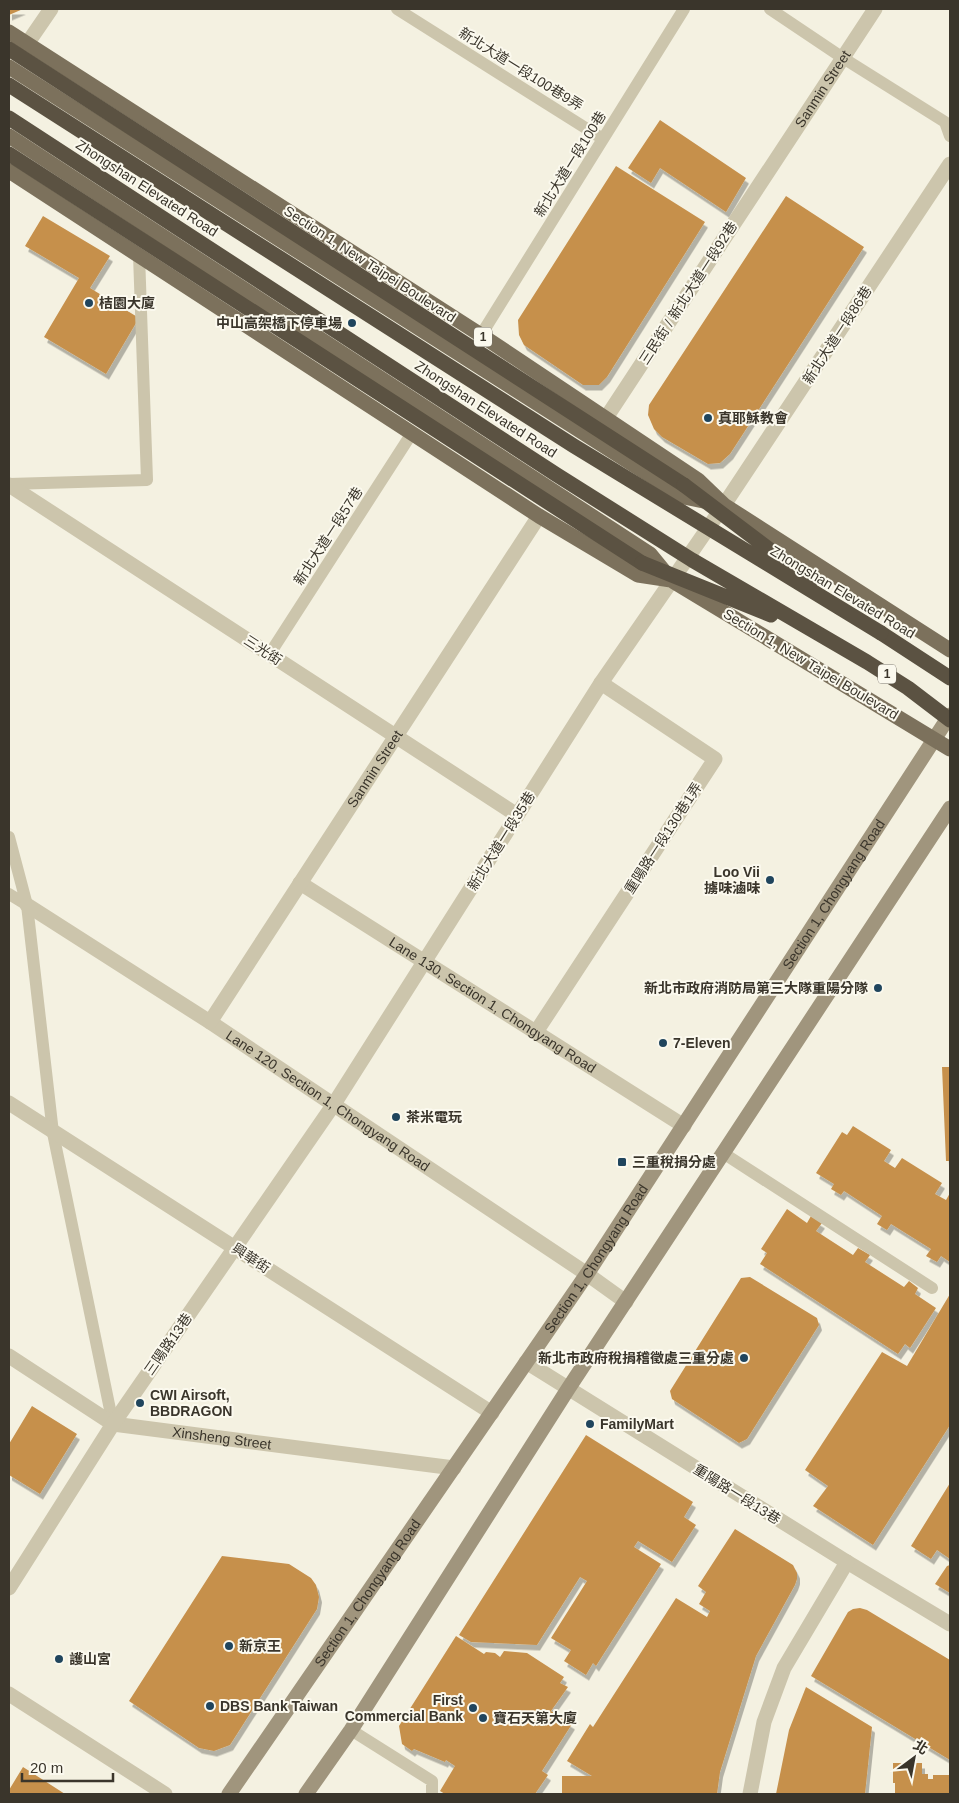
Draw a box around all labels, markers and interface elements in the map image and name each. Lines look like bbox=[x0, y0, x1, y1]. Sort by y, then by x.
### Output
street label: 新北大道一段100巷9弄 bbox=[456, 24, 586, 114]
street label: Sanmin Street bbox=[791, 47, 854, 130]
street label: 新北大道一段100巷 bbox=[531, 108, 609, 220]
street label: Zhongshan Elevated Road bbox=[73, 136, 221, 240]
street label: Section 1, New Taipei Boulevard bbox=[281, 202, 459, 326]
street label: 三民街 / 新北大道一段92巷 bbox=[636, 219, 740, 367]
street label: 新北大道一段86巷 bbox=[799, 283, 875, 387]
place label: 桔園大廈 bbox=[99, 295, 155, 311]
marker: 桔園大廈 bbox=[83, 297, 95, 309]
place label: 中山高架橋下停車場 bbox=[216, 315, 342, 331]
marker: 中山高架橋下停車場 bbox=[346, 317, 358, 329]
road number: 1 bbox=[474, 328, 492, 347]
street label: Zhongshan Elevated Road bbox=[412, 357, 560, 461]
place label: 真耶穌教會 bbox=[718, 410, 788, 426]
marker: 真耶穌教會 bbox=[702, 412, 714, 424]
street label: 新北大道一段57巷 bbox=[290, 484, 366, 588]
street label: Zhongshan Elevated Road bbox=[768, 542, 918, 642]
street label: Section 1, New Taipei Boulevard bbox=[720, 605, 902, 723]
street label: 三光街 bbox=[241, 632, 285, 668]
road number: 1 bbox=[878, 664, 896, 684]
street label: Sanmin Street bbox=[344, 727, 406, 810]
street label: 重陽路一段130巷1弄 bbox=[621, 779, 705, 897]
street label: 新北大道一段35巷 bbox=[464, 789, 538, 893]
street label: Section 1, Chongyang Road bbox=[779, 816, 888, 972]
place label: Loo Vii 擄味滷味 bbox=[704, 864, 761, 896]
marker: Loo Vii 擄味滷味 bbox=[764, 874, 776, 886]
street label: Lane 130, Section 1, Chongyang Road bbox=[386, 934, 599, 1076]
place label: 新北市政府消防局第三大隊重陽分隊 bbox=[644, 980, 868, 996]
marker: 新北市政府消防局第三大隊重陽分隊 bbox=[872, 982, 884, 994]
street label: Lane 120, Section 1, Chongyang Road bbox=[223, 1027, 433, 1175]
place label: 7-Eleven bbox=[673, 1035, 731, 1051]
marker: 7-Eleven bbox=[657, 1037, 669, 1049]
place label: 茶米電玩 bbox=[406, 1109, 462, 1125]
marker: 茶米電玩 bbox=[390, 1111, 402, 1123]
place label: 三重稅捐分處 bbox=[632, 1154, 716, 1170]
marker: 三重稅捐分處 bbox=[616, 1156, 628, 1168]
street label: Section 1, Chongyang Road bbox=[541, 1181, 651, 1336]
street label: 興華街 bbox=[229, 1240, 273, 1276]
street label: 三陽路13巷 bbox=[141, 1310, 195, 1378]
place label: 新北市政府稅捐稽徵處三重分處 bbox=[538, 1350, 734, 1366]
marker: 新北市政府稅捐稽徵處三重分處 bbox=[738, 1352, 750, 1364]
place label: CWI Airsoft, BBDRAGON bbox=[150, 1387, 232, 1419]
marker: CWI Airsoft, BBDRAGON bbox=[134, 1397, 146, 1409]
place label: FamilyMart bbox=[600, 1416, 674, 1432]
marker: FamilyMart bbox=[584, 1418, 596, 1430]
street label: Xinsheng Street bbox=[171, 1424, 272, 1452]
street label: 重陽路一段13巷 bbox=[691, 1461, 783, 1527]
street label: Section 1, Chongyang Road bbox=[311, 1516, 424, 1670]
place label: 新京王 bbox=[239, 1638, 281, 1654]
marker: 新京王 bbox=[223, 1640, 235, 1652]
place label: 護山宮 bbox=[69, 1651, 111, 1667]
marker: 護山宮 bbox=[53, 1653, 65, 1665]
place label: First Commercial Bank bbox=[345, 1692, 463, 1724]
place label: DBS Bank Taiwan bbox=[220, 1698, 338, 1714]
marker: DBS Bank Taiwan bbox=[204, 1700, 216, 1712]
marker: First Commercial Bank bbox=[467, 1702, 479, 1714]
place label: 寶石天第大廈 bbox=[493, 1710, 577, 1726]
marker: 寶石天第大廈 bbox=[477, 1712, 489, 1724]
north arrow bbox=[889, 1733, 939, 1783]
text: 北 bbox=[911, 1736, 931, 1757]
scale bar bbox=[22, 1750, 114, 1782]
text: 20 m bbox=[30, 1759, 63, 1776]

